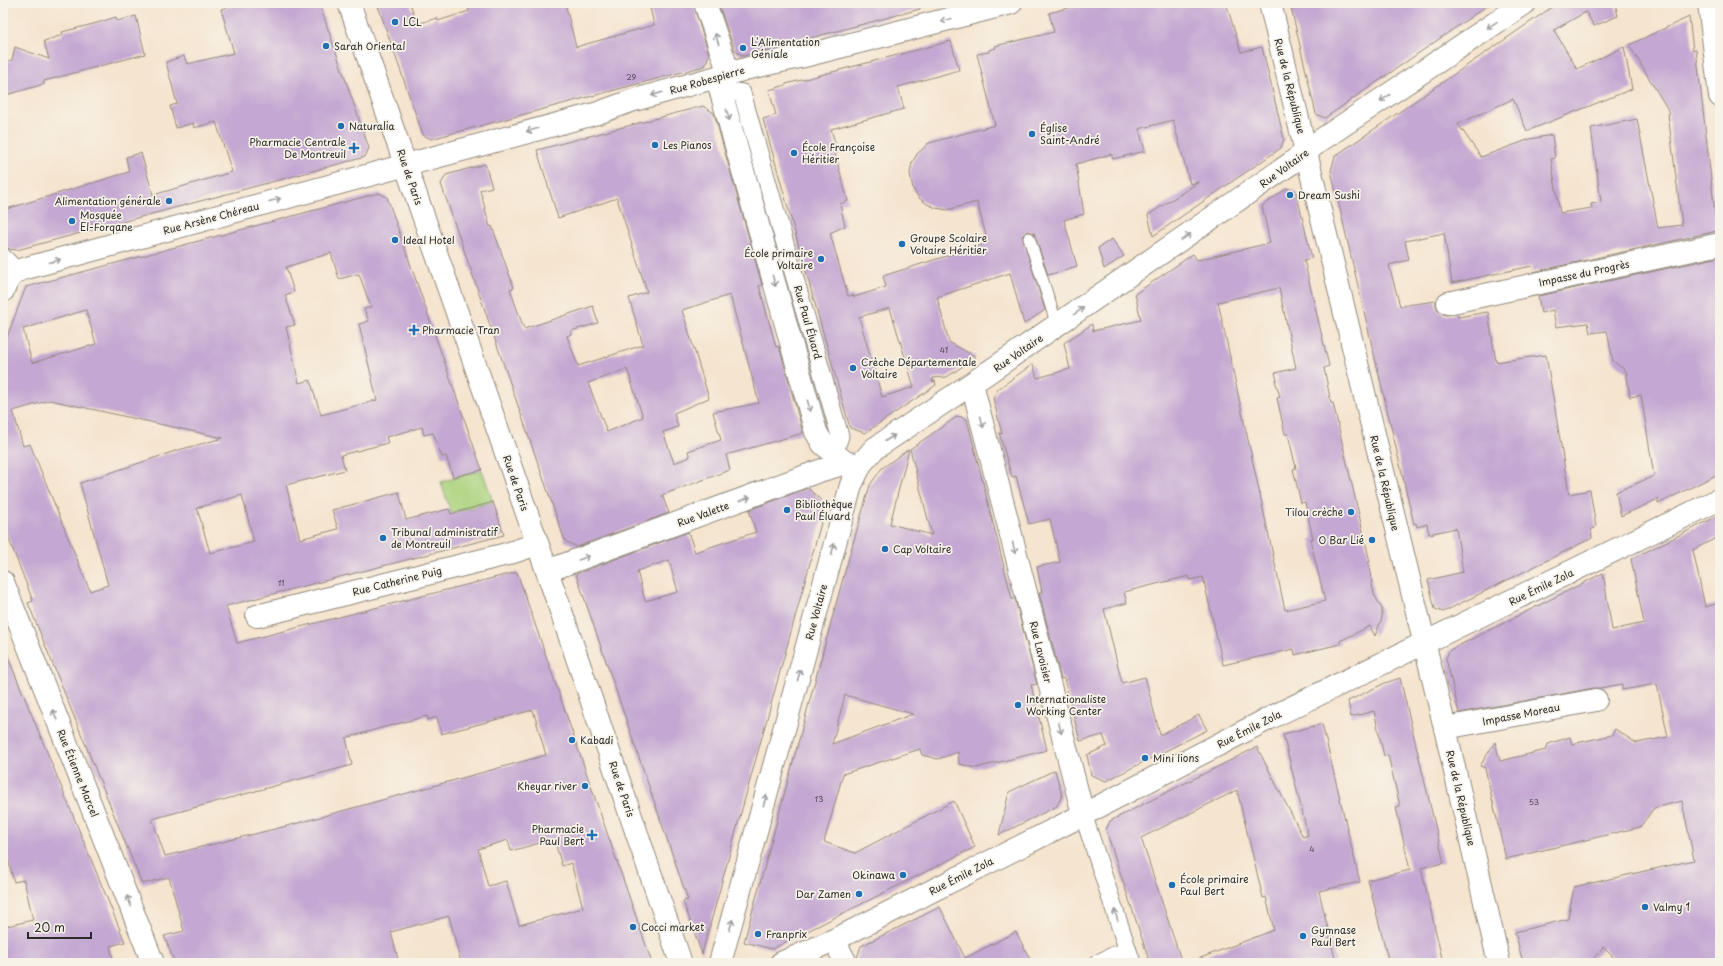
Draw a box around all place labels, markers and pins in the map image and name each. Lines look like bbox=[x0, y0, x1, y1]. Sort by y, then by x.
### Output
place label: LCL bbox=[403, 14, 422, 29]
marker: LCL bbox=[390, 17, 400, 27]
place label: L'Alimentation Géniale bbox=[751, 34, 820, 61]
place label: Sarah Oriental bbox=[334, 38, 405, 53]
marker: Sarah Oriental bbox=[321, 41, 331, 51]
marker: L'Alimentation Géniale bbox=[738, 43, 748, 53]
place label: Naturalia bbox=[349, 118, 396, 133]
place label: Église Saint-André bbox=[1040, 120, 1100, 147]
marker: Naturalia bbox=[336, 121, 346, 131]
marker: Église Saint-André bbox=[1027, 129, 1037, 139]
place label: Pharmacie Centrale De Montreuil bbox=[249, 134, 346, 161]
place label: Les Pianos bbox=[663, 137, 712, 152]
place label: École Françoise Héritier bbox=[802, 139, 875, 166]
marker: Les Pianos bbox=[650, 140, 660, 150]
marker: Pharmacie Centrale De Montreuil bbox=[349, 143, 359, 153]
marker: École Françoise Héritier bbox=[789, 148, 799, 158]
place label: Dream Sushi bbox=[1298, 187, 1360, 202]
marker: Dream Sushi bbox=[1285, 190, 1295, 200]
place label: Alimentation générale bbox=[55, 193, 161, 208]
marker: Alimentation générale bbox=[164, 196, 174, 206]
place label: Mosquée El-Forqane bbox=[80, 207, 133, 235]
marker: Mosquée El-Forqane bbox=[67, 216, 77, 226]
place label: Groupe Scolaire Voltaire Héritier bbox=[910, 230, 987, 257]
place label: Ideal Hotel bbox=[403, 232, 455, 247]
marker: Ideal Hotel bbox=[390, 235, 400, 245]
marker: Groupe Scolaire Voltaire Héritier bbox=[897, 239, 907, 249]
place label: École primaire Voltaire bbox=[744, 245, 813, 272]
marker: École primaire Voltaire bbox=[816, 254, 826, 264]
place label: Pharmacie Tran bbox=[422, 322, 500, 337]
marker: Pharmacie Tran bbox=[409, 325, 419, 335]
place label: Crèche Départementale Voltaire bbox=[861, 354, 977, 381]
marker: Crèche Départementale Voltaire bbox=[848, 363, 858, 373]
place label: Bibliothèque Paul Éluard bbox=[795, 496, 853, 523]
place label: Tilou crèche bbox=[1285, 504, 1343, 519]
marker: Bibliothèque Paul Éluard bbox=[782, 505, 792, 515]
marker: Tilou crèche bbox=[1346, 507, 1356, 517]
place label: Tribunal administratif de Montreuil bbox=[391, 524, 499, 551]
place label: O Bar Lié bbox=[1318, 532, 1364, 547]
marker: Tribunal administratif de Montreuil bbox=[378, 533, 388, 543]
marker: O Bar Lié bbox=[1367, 535, 1377, 545]
place label: Cap Voltaire bbox=[893, 541, 951, 556]
marker: Cap Voltaire bbox=[880, 544, 890, 554]
place label: Internationaliste Working Center bbox=[1026, 691, 1106, 718]
marker: Internationaliste Working Center bbox=[1013, 700, 1023, 710]
place label: Kabadi bbox=[580, 732, 614, 747]
marker: Kabadi bbox=[567, 735, 577, 745]
place label: Mini lions bbox=[1153, 750, 1199, 765]
marker: Mini lions bbox=[1140, 753, 1150, 763]
place label: Kheyar river bbox=[517, 778, 577, 794]
marker: Kheyar river bbox=[580, 781, 590, 791]
place label: Pharmacie Paul Bert bbox=[532, 821, 584, 848]
marker: Pharmacie Paul Bert bbox=[587, 830, 597, 840]
place label: Okinawa bbox=[852, 867, 896, 882]
marker: Okinawa bbox=[898, 870, 908, 880]
place label: École primaire Paul Bert bbox=[1180, 871, 1249, 898]
marker: École primaire Paul Bert bbox=[1167, 880, 1177, 890]
place label: Dar Zamen bbox=[796, 886, 851, 901]
marker: Dar Zamen bbox=[854, 889, 864, 899]
place label: Valmy 1 bbox=[1653, 899, 1690, 914]
marker: Valmy 1 bbox=[1640, 902, 1650, 912]
place label: Cocci market bbox=[641, 919, 704, 934]
marker: Cocci market bbox=[628, 922, 638, 932]
place label: Gymnase Paul Bert bbox=[1311, 922, 1356, 949]
place label: Franprix bbox=[766, 926, 807, 941]
marker: Franprix bbox=[753, 929, 763, 939]
marker: Gymnase Paul Bert bbox=[1298, 931, 1308, 941]

